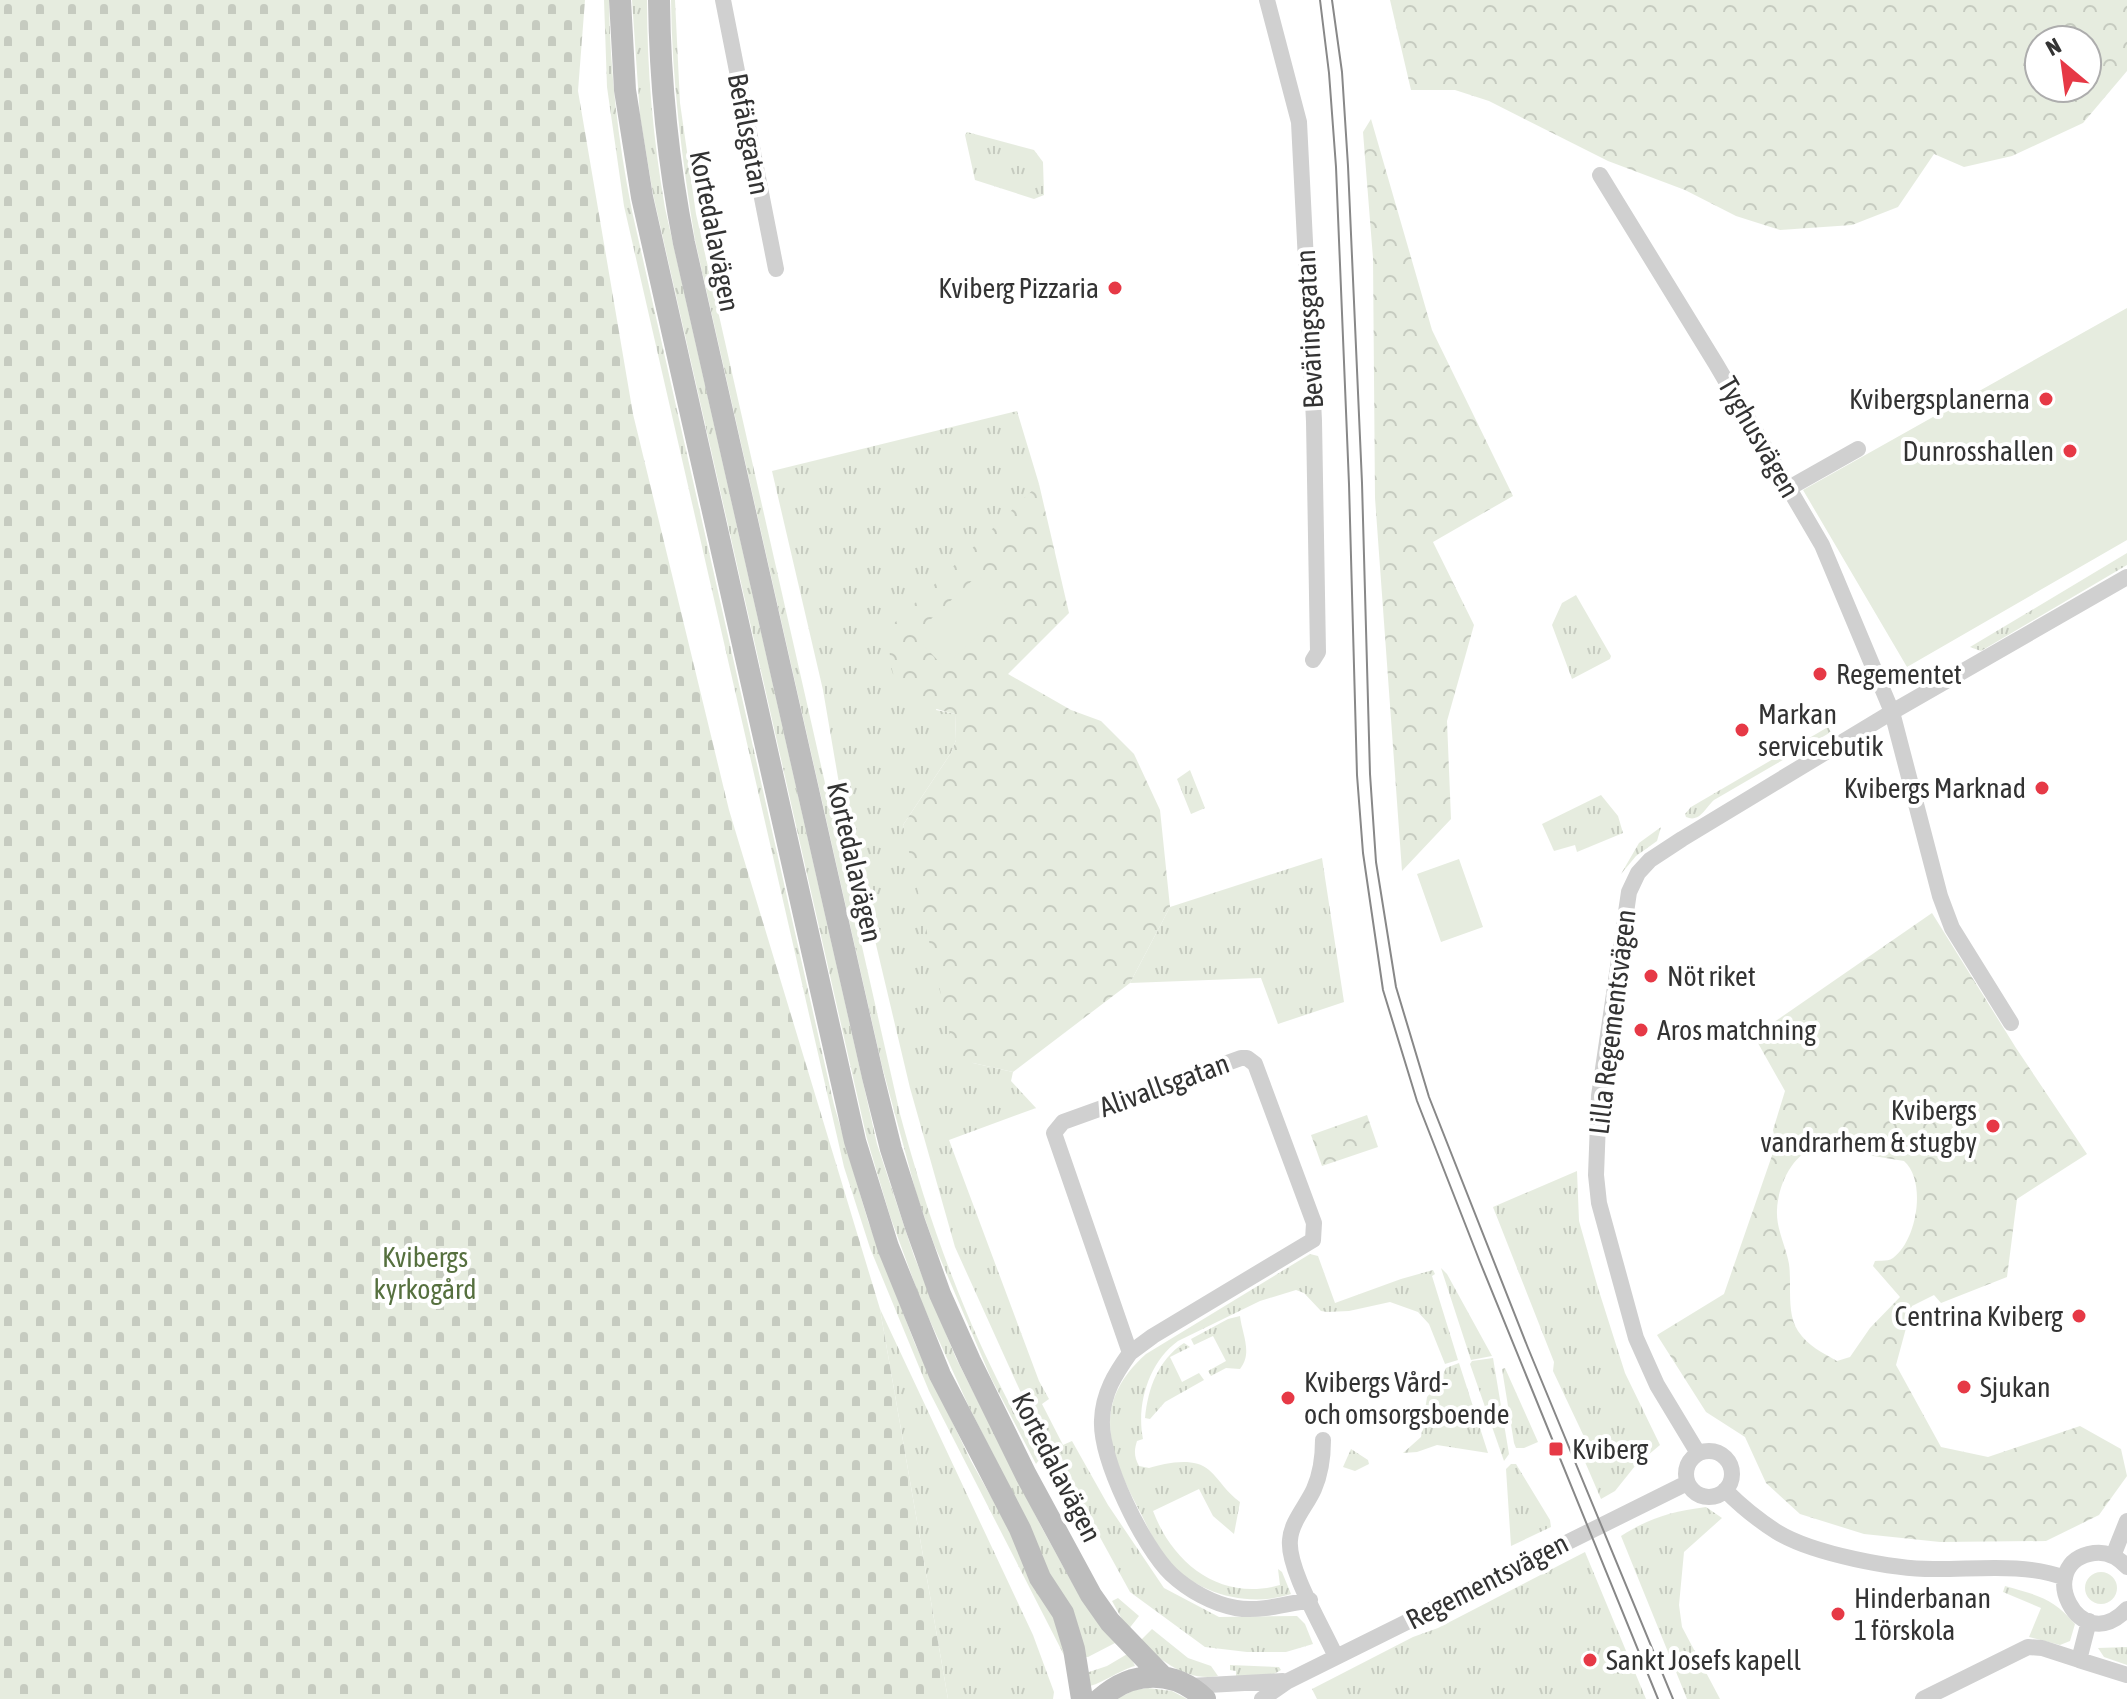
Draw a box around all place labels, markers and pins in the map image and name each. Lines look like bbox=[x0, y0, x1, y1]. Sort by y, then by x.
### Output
place label: Kviberg Pizzaria bbox=[938, 272, 1099, 304]
marker: Kviberg Pizzaria bbox=[1106, 279, 1124, 297]
place label: Kvibergsplanerna bbox=[1849, 383, 2030, 415]
marker: Kvibergsplanerna bbox=[2037, 390, 2055, 408]
place label: Dunrosshallen bbox=[1903, 435, 2054, 467]
marker: Dunrosshallen bbox=[2061, 442, 2079, 460]
place label: Regementet bbox=[1836, 658, 1962, 690]
marker: Regementet bbox=[1811, 665, 1829, 683]
place label: Markan servicebutik bbox=[1758, 698, 1884, 762]
marker: Markan servicebutik bbox=[1733, 721, 1751, 739]
place label: Kvibergs Marknad bbox=[1844, 772, 2026, 804]
marker: Kvibergs Marknad bbox=[2033, 779, 2051, 797]
place label: Nöt riket bbox=[1667, 960, 1756, 992]
marker: Nöt riket bbox=[1642, 967, 1660, 985]
place label: Aros matchning bbox=[1657, 1014, 1816, 1046]
marker: Aros matchning bbox=[1632, 1021, 1650, 1039]
place label: Kvibergs vandrarhem & stugby bbox=[1760, 1094, 1977, 1158]
marker: Kvibergs vandrarhem & stugby bbox=[1984, 1117, 2002, 1135]
place label: Centrina Kviberg bbox=[1895, 1300, 2063, 1332]
marker: Centrina Kviberg bbox=[2070, 1307, 2088, 1325]
place label: Kvibergs Vård- och omsorgsboende bbox=[1304, 1366, 1509, 1430]
place label: Sjukan bbox=[1980, 1371, 2051, 1403]
marker: Sjukan bbox=[1955, 1378, 1973, 1396]
marker: Kvibergs Vård- och omsorgsboende bbox=[1279, 1389, 1297, 1407]
place label: Kviberg bbox=[1572, 1433, 1648, 1465]
marker: Kviberg bbox=[1547, 1440, 1565, 1458]
place label: Hinderbanan 1 förskola bbox=[1854, 1582, 1991, 1646]
marker: Hinderbanan 1 förskola bbox=[1829, 1605, 1847, 1623]
place label: Sankt Josefs kapell bbox=[1606, 1644, 1801, 1676]
marker: Sankt Josefs kapell bbox=[1581, 1651, 1599, 1669]

